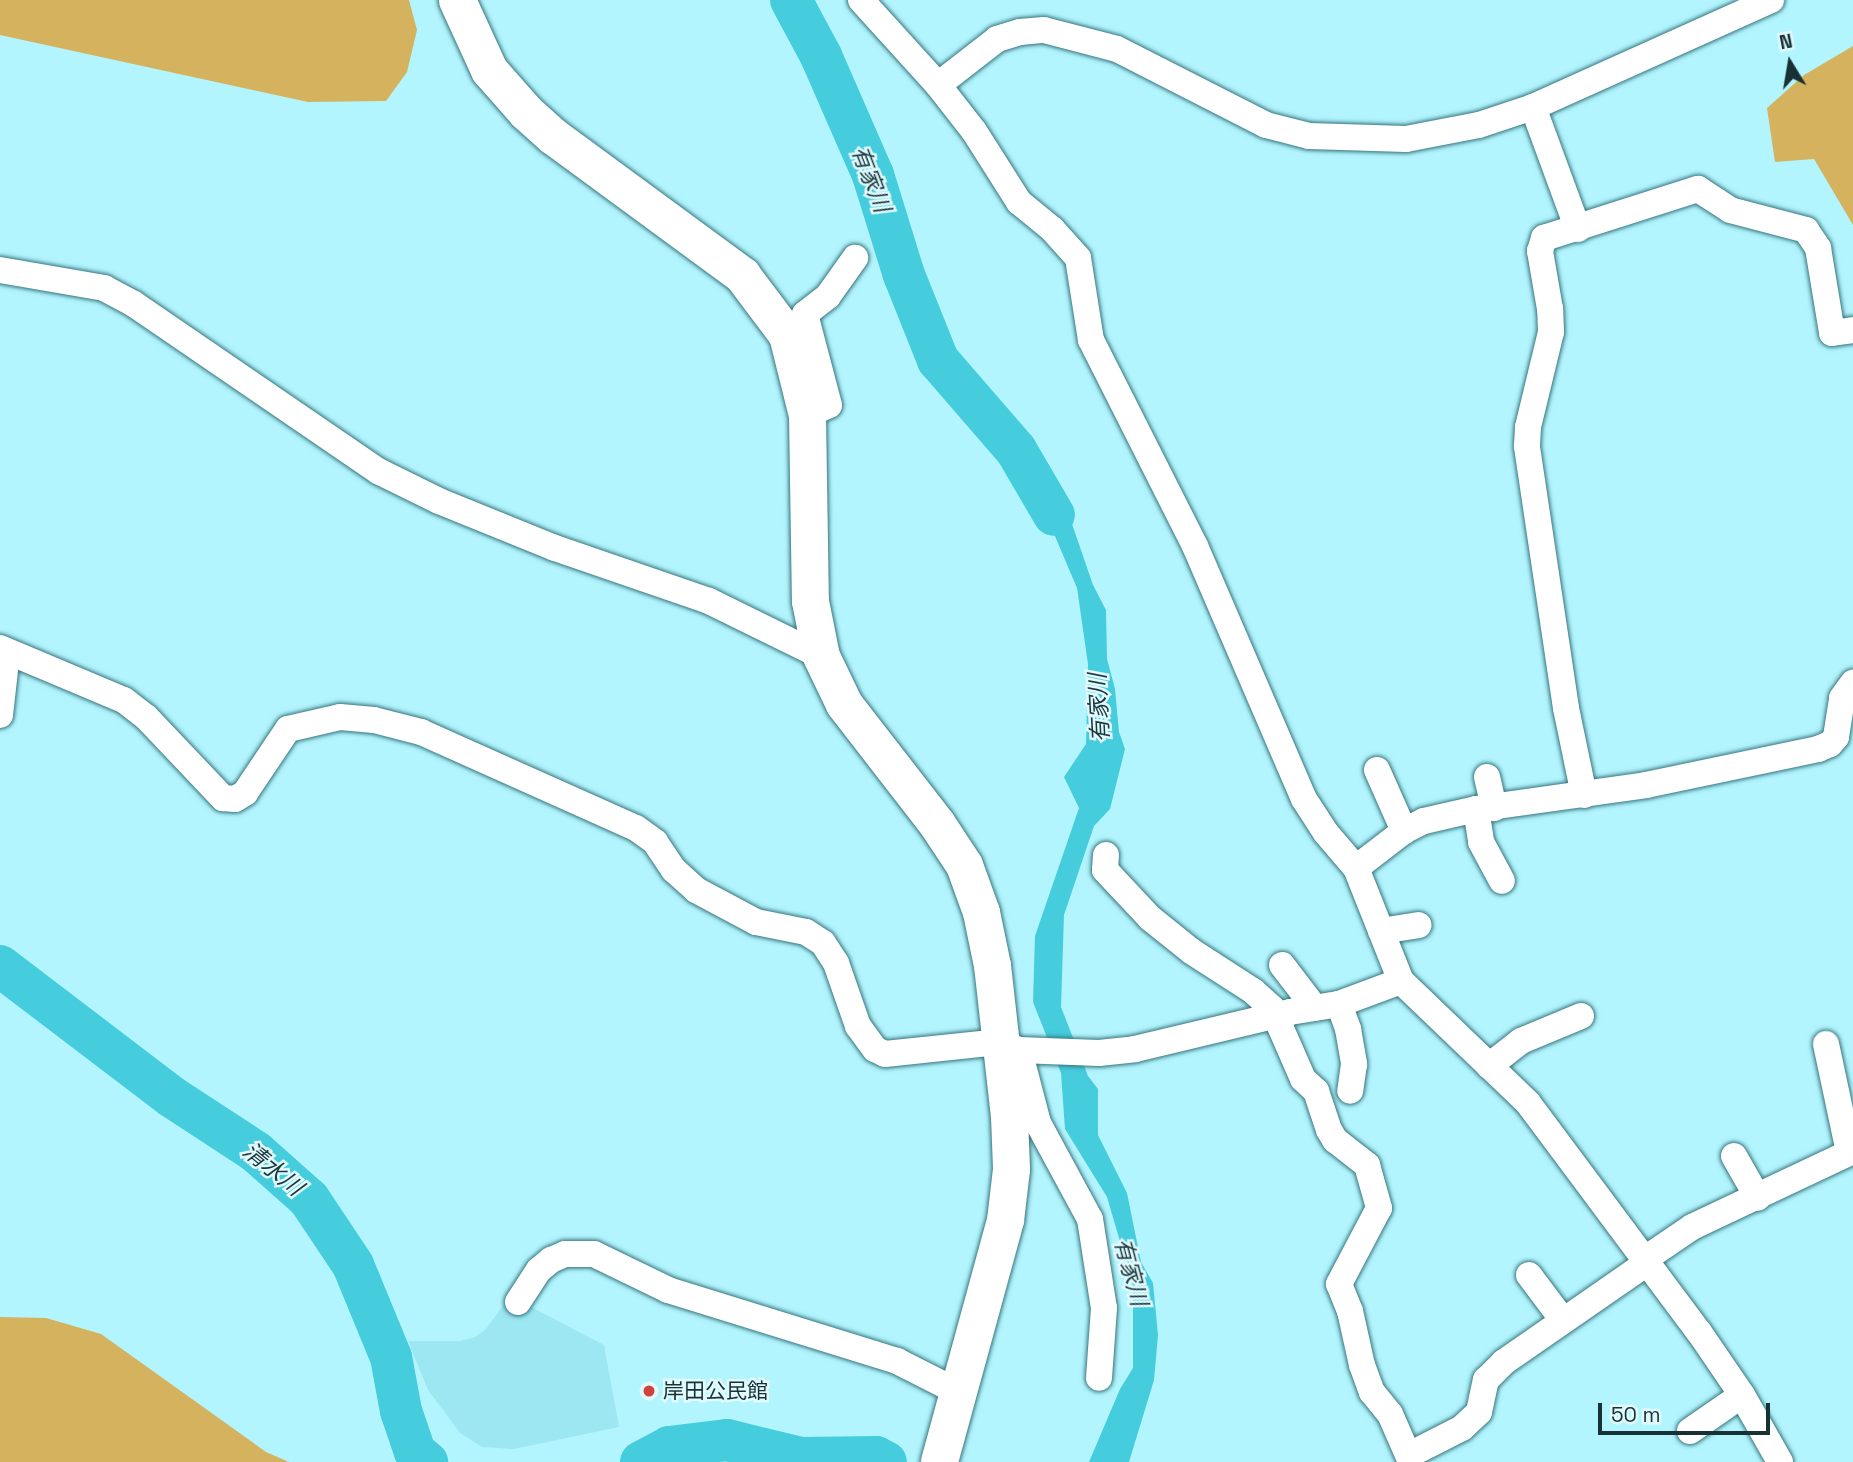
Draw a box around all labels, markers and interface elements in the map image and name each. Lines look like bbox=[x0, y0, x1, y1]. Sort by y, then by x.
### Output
north arrow bbox=[1755, 28, 1825, 98]
text: N bbox=[1777, 28, 1795, 55]
water label: 有家川 bbox=[846, 142, 896, 216]
water label: 有家川 bbox=[1083, 673, 1115, 743]
water label: 清水川 bbox=[238, 1137, 308, 1201]
water label: 有家川 bbox=[1109, 1235, 1153, 1309]
place label: 岸田公民館 bbox=[663, 1378, 768, 1404]
marker: 岸田公民館 bbox=[641, 1383, 657, 1399]
scale bar bbox=[1601, 1388, 1772, 1432]
text: 50 m bbox=[1611, 1401, 1661, 1428]

